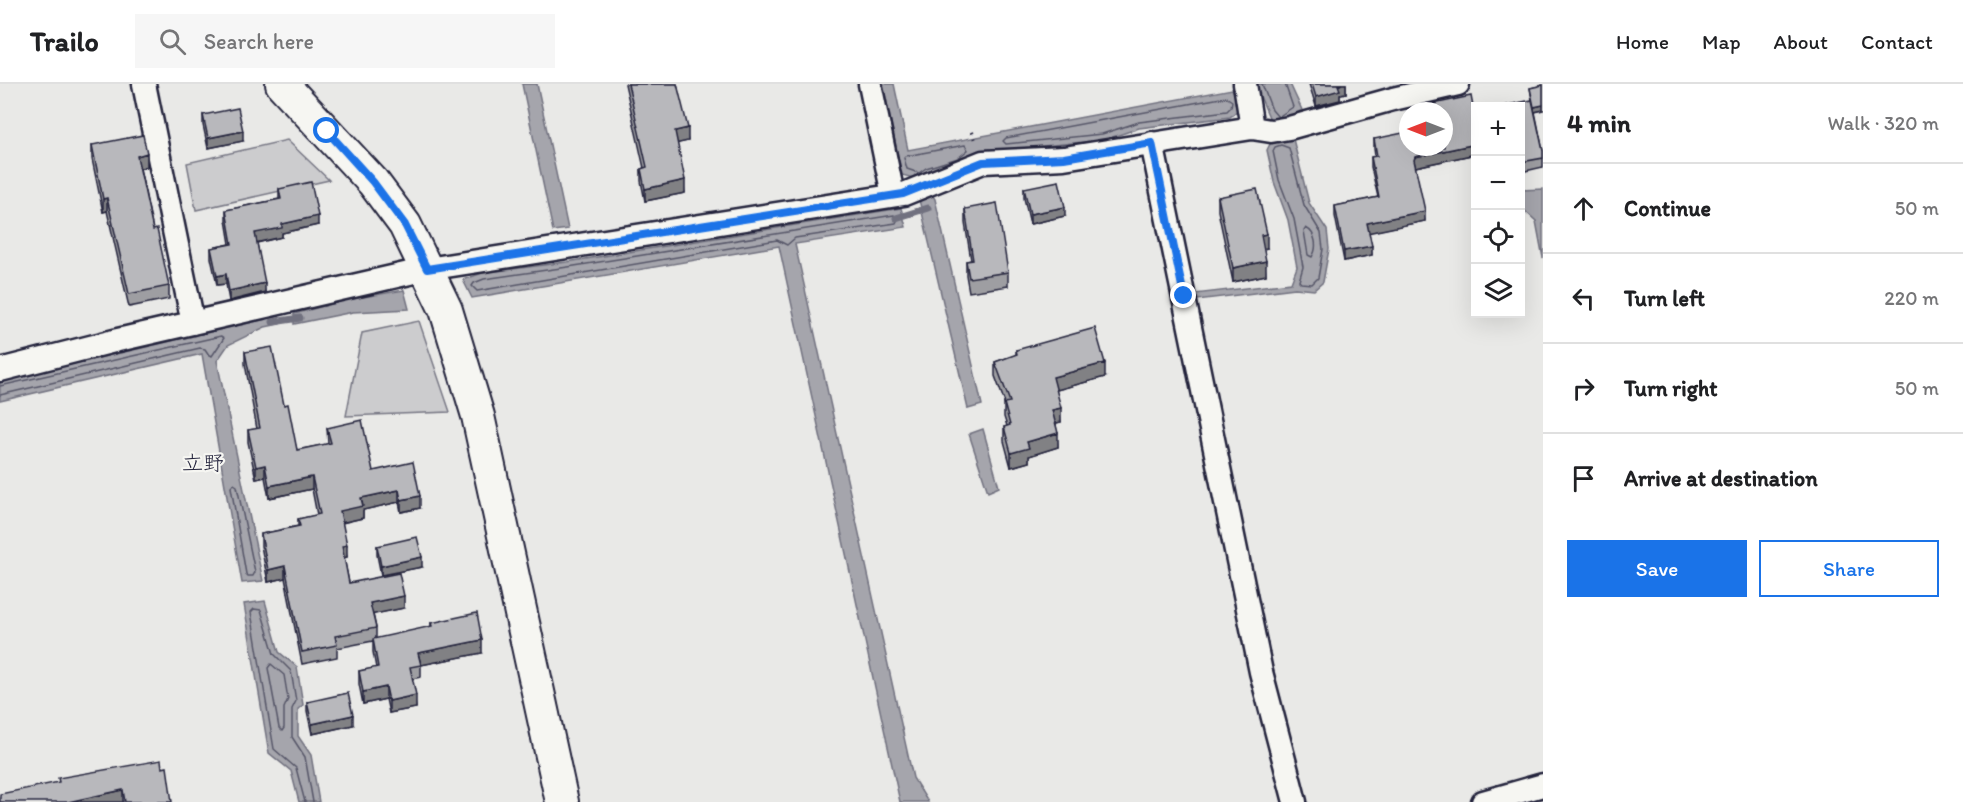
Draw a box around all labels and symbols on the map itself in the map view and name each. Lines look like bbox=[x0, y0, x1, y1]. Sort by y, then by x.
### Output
north arrow bbox=[1399, 102, 1453, 156]
route start bbox=[313, 117, 339, 143]
route end bbox=[1170, 282, 1196, 308]
district label: 立野 bbox=[182, 450, 224, 475]

